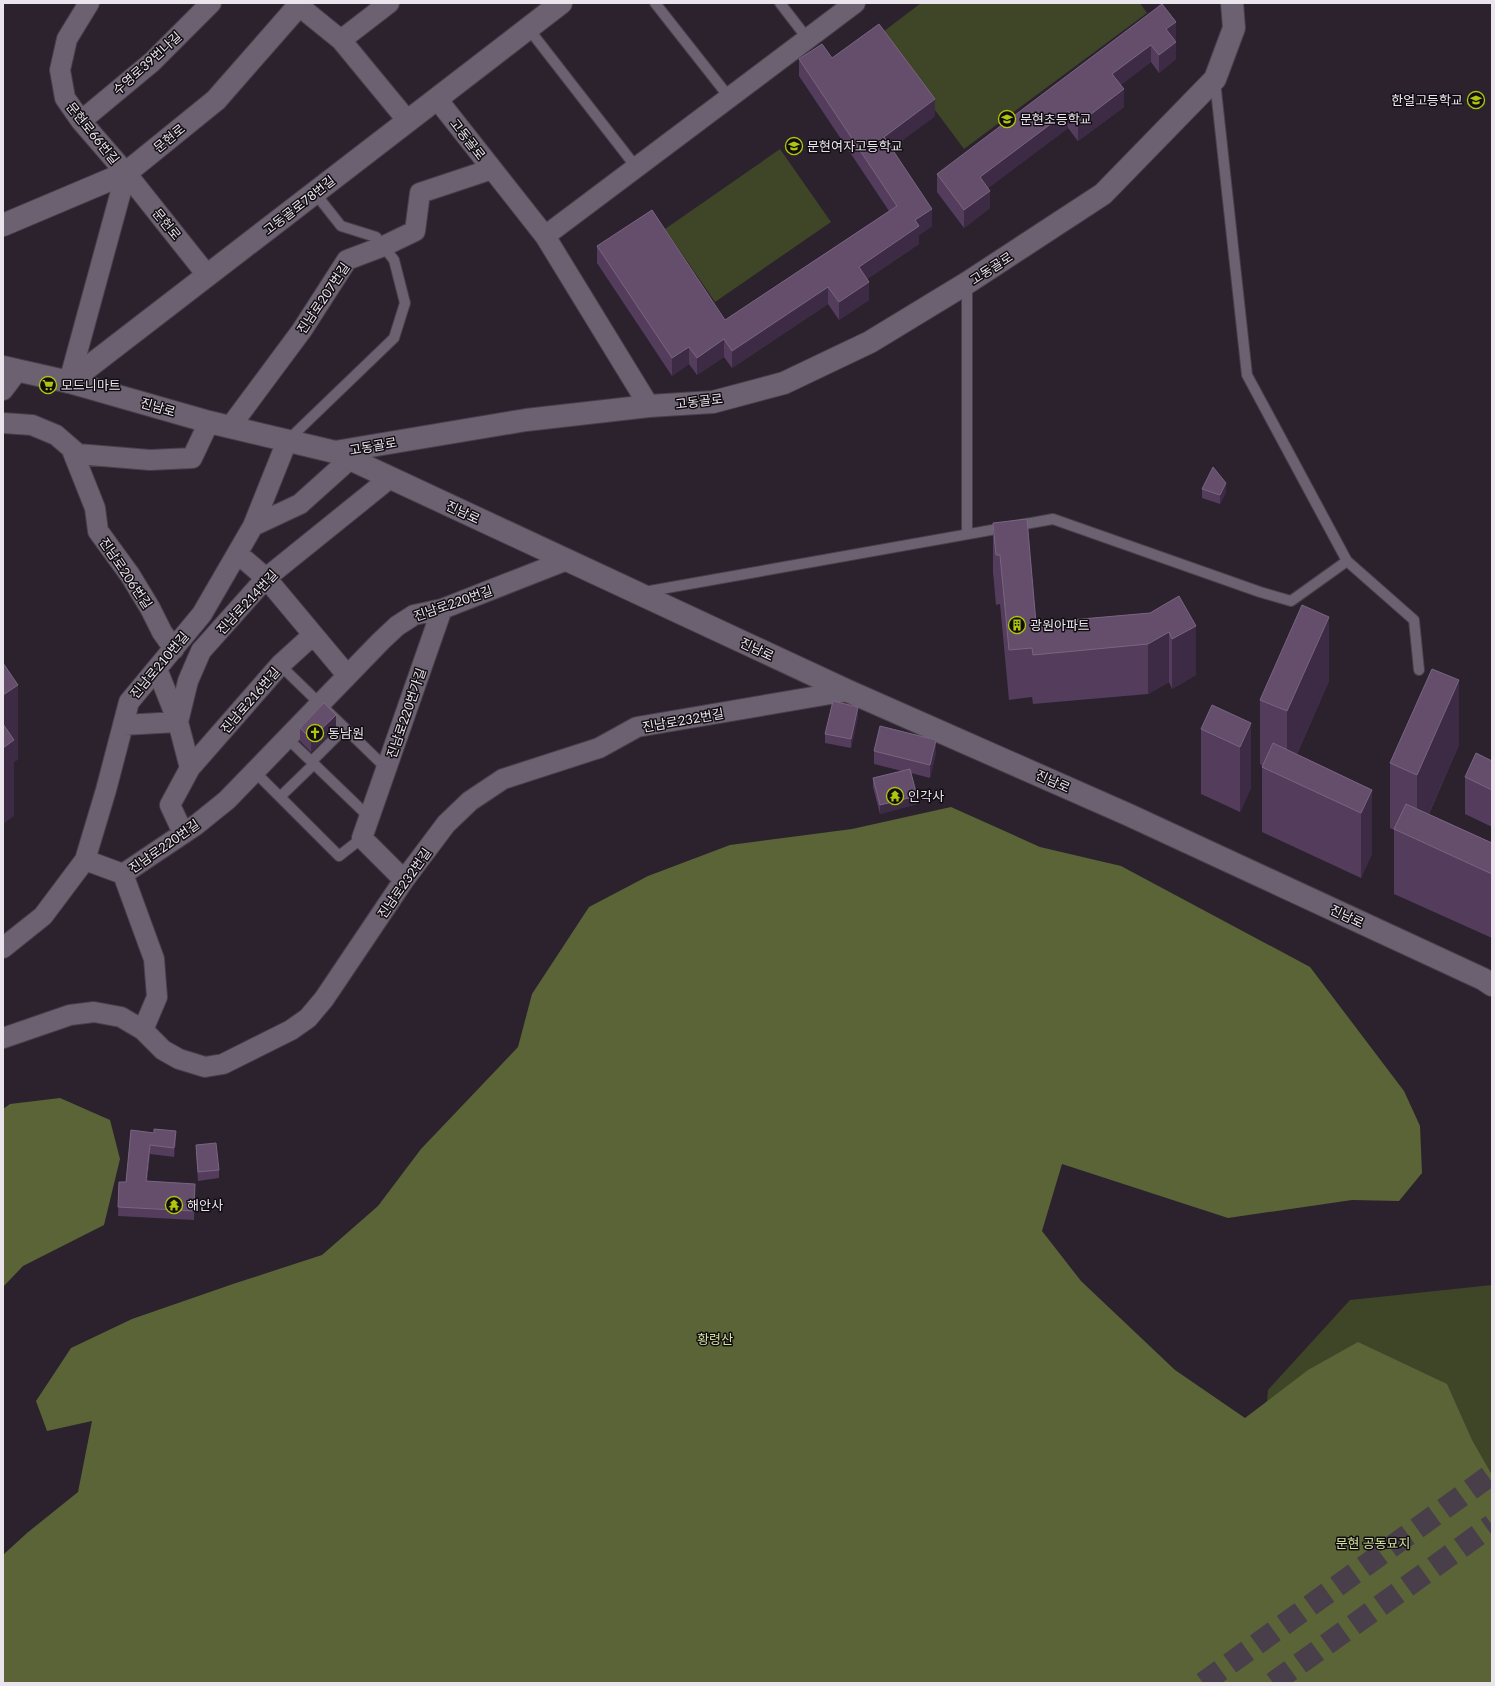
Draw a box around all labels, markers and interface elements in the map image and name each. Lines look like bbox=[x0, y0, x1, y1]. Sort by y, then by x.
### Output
street label: 수영로39번나길 bbox=[109, 28, 185, 98]
school or university icon: 한얼고등학교 bbox=[1466, 90, 1486, 110]
place label: 한얼고등학교 bbox=[1391, 92, 1463, 108]
street label: 문현로66번길 bbox=[63, 99, 123, 167]
school or university icon: 문현초등학교 bbox=[997, 109, 1017, 129]
place label: 문현초등학교 bbox=[1020, 111, 1092, 127]
street label: 고동골로 bbox=[447, 115, 489, 163]
street label: 문현로 bbox=[150, 120, 188, 156]
school or university icon: 문현여자고등학교 bbox=[784, 136, 804, 156]
place label: 문현여자고등학교 bbox=[807, 138, 903, 154]
street label: 고동골로78번길 bbox=[260, 172, 338, 238]
street label: 문헌로 bbox=[149, 205, 185, 243]
street label: 고동골로 bbox=[967, 248, 1015, 288]
street label: 진남로207번길 bbox=[293, 259, 353, 337]
supermarket icon: 모드니마트 bbox=[38, 375, 58, 395]
place label: 모드니마트 bbox=[61, 377, 121, 393]
street label: 고동골로 bbox=[674, 390, 724, 412]
street label: 진남로 bbox=[139, 394, 177, 420]
street label: 고동골로 bbox=[348, 434, 398, 458]
street label: 진남로 bbox=[443, 497, 483, 527]
street label: 진남로206번길 bbox=[96, 534, 156, 612]
street label: 진남로214번길 bbox=[213, 566, 281, 638]
street label: 진남로220번길 bbox=[411, 582, 495, 624]
building icon: 광원아파트 bbox=[1007, 615, 1027, 635]
place label: 광원아파트 bbox=[1030, 617, 1090, 633]
street label: 진남로210번길 bbox=[126, 628, 192, 702]
street label: 진남로 bbox=[737, 634, 777, 664]
street label: 진남로216번길 bbox=[217, 664, 283, 736]
street label: 진남로220번가길 bbox=[383, 666, 429, 760]
street label: 진남로232번길 bbox=[641, 705, 725, 735]
church icon: 동남원 bbox=[305, 723, 325, 743]
place label: 동남원 bbox=[328, 725, 364, 741]
street label: 진남로 bbox=[1033, 766, 1073, 796]
temple icon: 인각사 bbox=[885, 786, 905, 806]
place label: 인각사 bbox=[908, 788, 944, 804]
street label: 진남로220번길 bbox=[126, 816, 202, 876]
street label: 진남로232번길 bbox=[374, 845, 434, 921]
street label: 진남로 bbox=[1327, 901, 1367, 931]
temple icon: 해안사 bbox=[164, 1195, 184, 1215]
place label: 해안사 bbox=[187, 1197, 223, 1213]
park label: 황령산 bbox=[697, 1331, 733, 1347]
park label: 문현 공동묘지 bbox=[1335, 1535, 1411, 1551]

